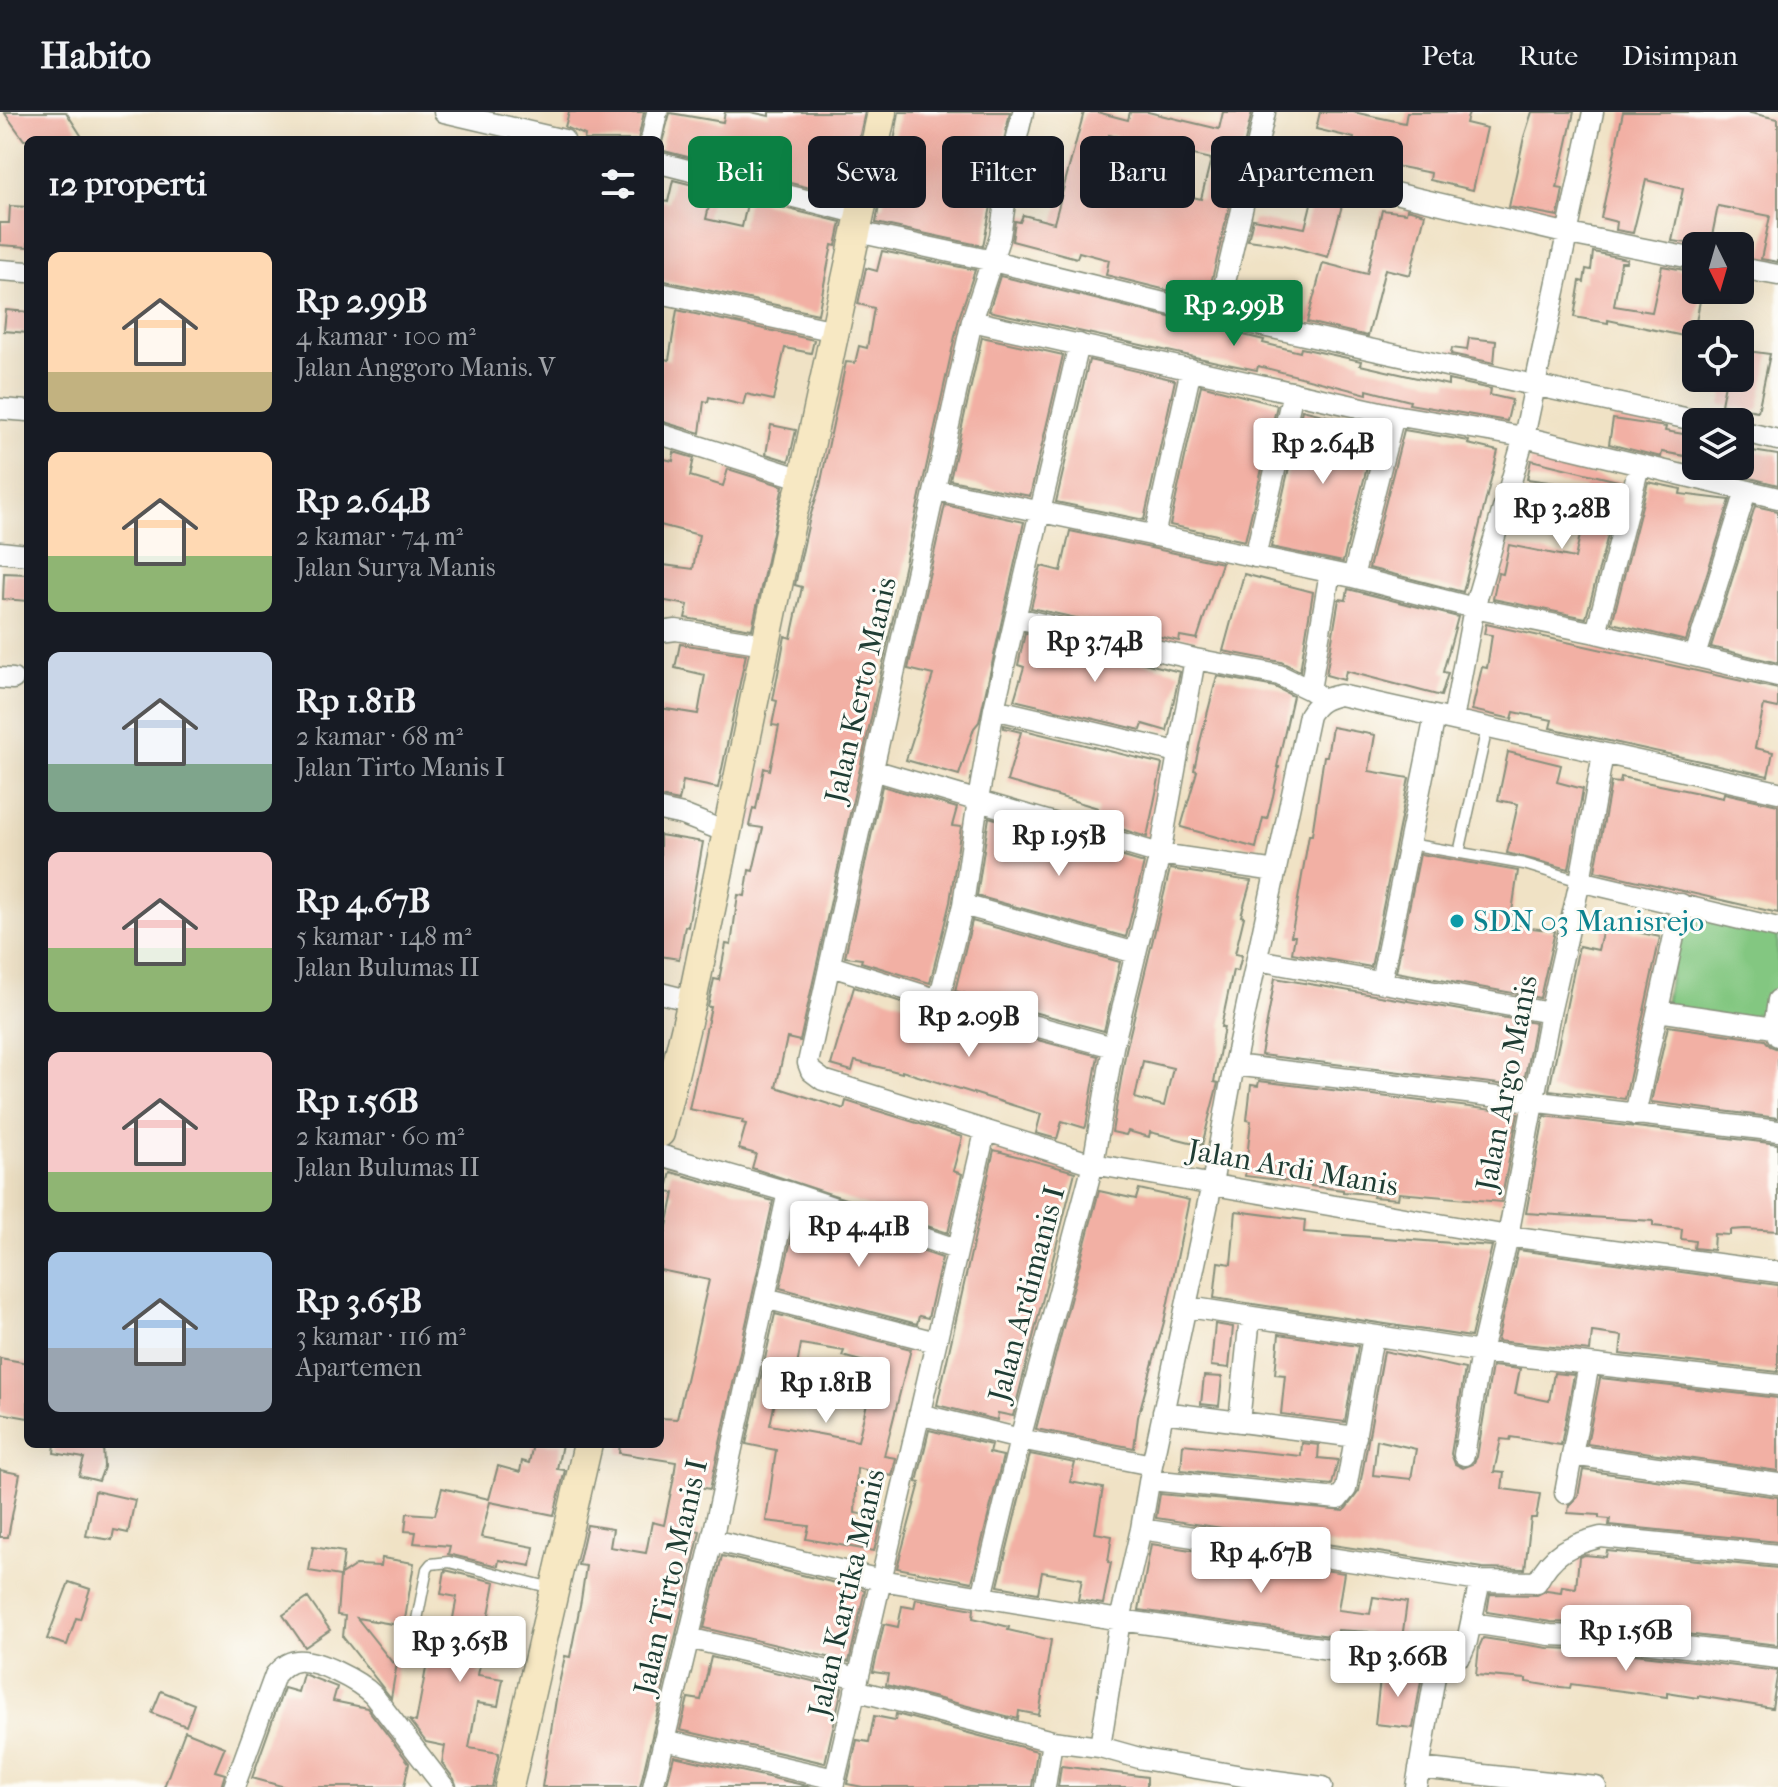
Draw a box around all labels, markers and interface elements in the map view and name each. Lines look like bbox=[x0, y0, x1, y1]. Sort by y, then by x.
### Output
text: Habito bbox=[40, 33, 151, 78]
text: Peta bbox=[1422, 39, 1475, 72]
text: Rute bbox=[1519, 39, 1578, 72]
text: Disimpan bbox=[1622, 39, 1738, 72]
chip: Beli bbox=[688, 136, 792, 208]
chip: Sewa bbox=[808, 136, 926, 208]
chip: Filter bbox=[942, 136, 1064, 208]
chip: Baru bbox=[1080, 136, 1195, 208]
chip: Apartemen bbox=[1211, 136, 1403, 208]
icon: filters bbox=[596, 162, 640, 206]
text: 12 properti bbox=[48, 164, 207, 204]
north arrow bbox=[1682, 232, 1754, 304]
map controls bbox=[1682, 232, 1754, 480]
pin: Rp 2.99B bbox=[1151, 280, 1317, 348]
text: Rp 2.99B bbox=[296, 281, 428, 321]
icon: home bbox=[112, 284, 208, 380]
text: Rp 2.99B bbox=[1184, 290, 1284, 321]
button: locate bbox=[1682, 320, 1754, 392]
text: 4 kamar · 100 m² bbox=[296, 321, 476, 352]
text: Jalan Anggoro Manis. V bbox=[296, 352, 555, 383]
button: layers bbox=[1682, 408, 1754, 480]
pin: Rp 2.64B bbox=[1240, 418, 1406, 486]
text: Rp 2.64B bbox=[1271, 428, 1375, 459]
text: Rp 2.64B bbox=[296, 481, 431, 521]
pin: Rp 3.28B bbox=[1479, 483, 1645, 551]
icon: home bbox=[112, 484, 208, 580]
text: Rp 3.28B bbox=[1513, 493, 1611, 524]
text: 2 kamar · 74 m² bbox=[296, 521, 463, 552]
text: Jalan Surya Manis bbox=[296, 552, 496, 583]
street label: Jalan Kerto Manis bbox=[818, 574, 904, 808]
pin: Rp 3.74B bbox=[1012, 616, 1178, 684]
text: Rp 3.74B bbox=[1047, 626, 1143, 657]
text: Rp 1.81B bbox=[296, 681, 416, 721]
icon: home bbox=[112, 684, 208, 780]
text: 2 kamar · 68 m² bbox=[296, 721, 463, 752]
text: Jalan Tirto Manis I bbox=[296, 752, 505, 783]
pin: Rp 1.95B bbox=[976, 810, 1142, 878]
text: Rp 1.95B bbox=[1012, 820, 1106, 851]
text: Rp 4.67B bbox=[296, 881, 431, 921]
icon: home bbox=[112, 884, 208, 980]
place label: SDN 03 Manisrejo bbox=[1473, 904, 1704, 939]
marker: SDN 03 Manisrejo bbox=[1448, 912, 1466, 930]
text: 5 kamar · 148 m² bbox=[296, 921, 471, 952]
text: Jalan Bulumas II bbox=[296, 952, 480, 983]
street label: Jalan Argo Manis bbox=[1469, 972, 1545, 1196]
pin: Rp 2.09B bbox=[886, 991, 1052, 1059]
text: Rp 2.09B bbox=[918, 1001, 1020, 1032]
text: Rp 1.56B bbox=[296, 1081, 419, 1121]
icon: home bbox=[112, 1084, 208, 1180]
text: 2 kamar · 60 m² bbox=[296, 1121, 464, 1152]
street label: Jalan Ardi Manis bbox=[1183, 1132, 1401, 1204]
text: Jalan Bulumas II bbox=[296, 1152, 480, 1183]
street label: Jalan Ardimanis I bbox=[981, 1182, 1073, 1408]
pin: Rp 4.41B bbox=[776, 1201, 942, 1269]
text: Rp 4.41B bbox=[808, 1211, 910, 1242]
text: Rp 3.65B bbox=[296, 1281, 422, 1321]
icon: home bbox=[112, 1284, 208, 1380]
text: 3 kamar · 116 m² bbox=[296, 1321, 466, 1352]
text: Apartemen bbox=[296, 1352, 422, 1383]
pin: Rp 1.81B bbox=[743, 1357, 909, 1425]
text: Rp 1.81B bbox=[780, 1367, 872, 1398]
street label: Jalan Tirto Manis I bbox=[626, 1456, 715, 1700]
street label: Jalan Kartika Manis bbox=[801, 1466, 893, 1722]
pin: Rp 4.67B bbox=[1178, 1527, 1344, 1595]
text: Rp 4.67B bbox=[1210, 1537, 1312, 1568]
pin: Rp 1.56B bbox=[1543, 1605, 1709, 1673]
text: Rp 1.56B bbox=[1579, 1615, 1673, 1646]
pin: Rp 3.65B bbox=[377, 1616, 543, 1684]
text: Rp 3.65B bbox=[412, 1626, 508, 1657]
pin: Rp 3.66B bbox=[1315, 1631, 1481, 1699]
text: Rp 3.66B bbox=[1348, 1641, 1448, 1672]

